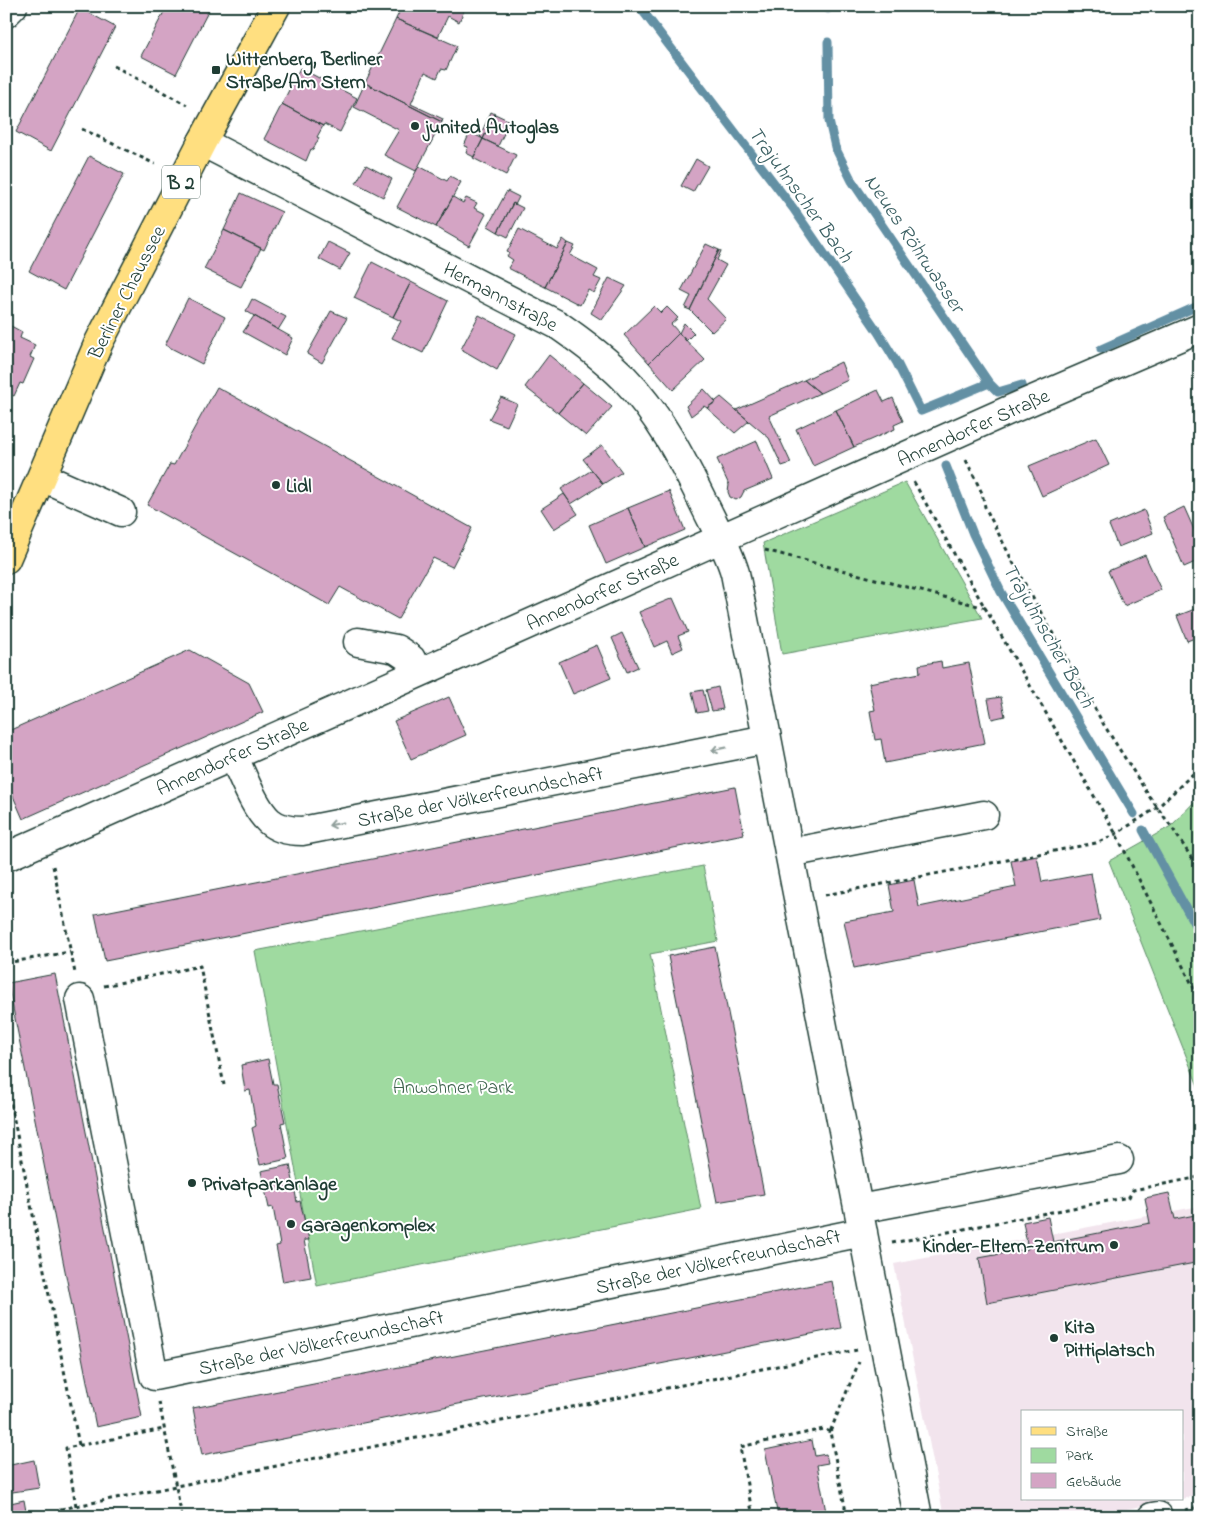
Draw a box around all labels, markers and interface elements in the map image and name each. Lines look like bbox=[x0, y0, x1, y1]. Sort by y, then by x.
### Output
place label: Wittenberg, Berliner Straße/Am Stern bbox=[226, 46, 383, 98]
marker: Wittenberg, Berliner Straße/Am Stern bbox=[210, 64, 222, 76]
place label: junited Autoglas bbox=[422, 114, 559, 144]
marker: junited Autoglas bbox=[409, 120, 421, 132]
water label: Trajuhnscher Bach bbox=[740, 121, 860, 270]
road number: B 2 bbox=[162, 166, 200, 198]
water label: Neues Röhrwasser bbox=[856, 169, 972, 322]
street label: Berliner Chaussee bbox=[82, 221, 174, 366]
street label: Hermannstraße bbox=[437, 256, 562, 341]
street label: Annendorfer Straße bbox=[893, 383, 1055, 476]
place label: Lidl bbox=[286, 473, 312, 502]
marker: Lidl bbox=[270, 479, 282, 491]
street label: Annendorfer Straße bbox=[522, 547, 684, 640]
water label: Trajuhnscher Bach bbox=[994, 558, 1101, 715]
street label: Annendorfer Straße bbox=[152, 712, 314, 805]
one-way arrow bbox=[711, 745, 727, 754]
street label: Straße der Völkerfreundschaft bbox=[355, 760, 606, 837]
one-way arrow bbox=[329, 820, 345, 829]
park label: Anwohner Park bbox=[393, 1074, 514, 1103]
place label: Privatparkanlage bbox=[202, 1171, 338, 1201]
marker: Privatparkanlage bbox=[186, 1177, 198, 1189]
place label: Garagenkomplex bbox=[301, 1212, 435, 1242]
marker: Garagenkomplex bbox=[285, 1218, 297, 1230]
street label: Straße der Völkerfreundschaft bbox=[593, 1223, 844, 1304]
place label: Kinder-Eltern-Zentrum bbox=[922, 1233, 1104, 1262]
marker: Kinder-Eltern-Zentrum bbox=[1108, 1239, 1120, 1251]
street label: Straße der Völkerfreundschaft bbox=[196, 1304, 447, 1385]
place label: Kita Pittiplatsch bbox=[1064, 1314, 1155, 1366]
marker: Kita Pittiplatsch bbox=[1048, 1332, 1060, 1344]
legend bbox=[1021, 1410, 1184, 1500]
text: Straße bbox=[1066, 1421, 1108, 1443]
text: Park bbox=[1066, 1445, 1094, 1467]
text: Gebäude bbox=[1066, 1471, 1122, 1493]

